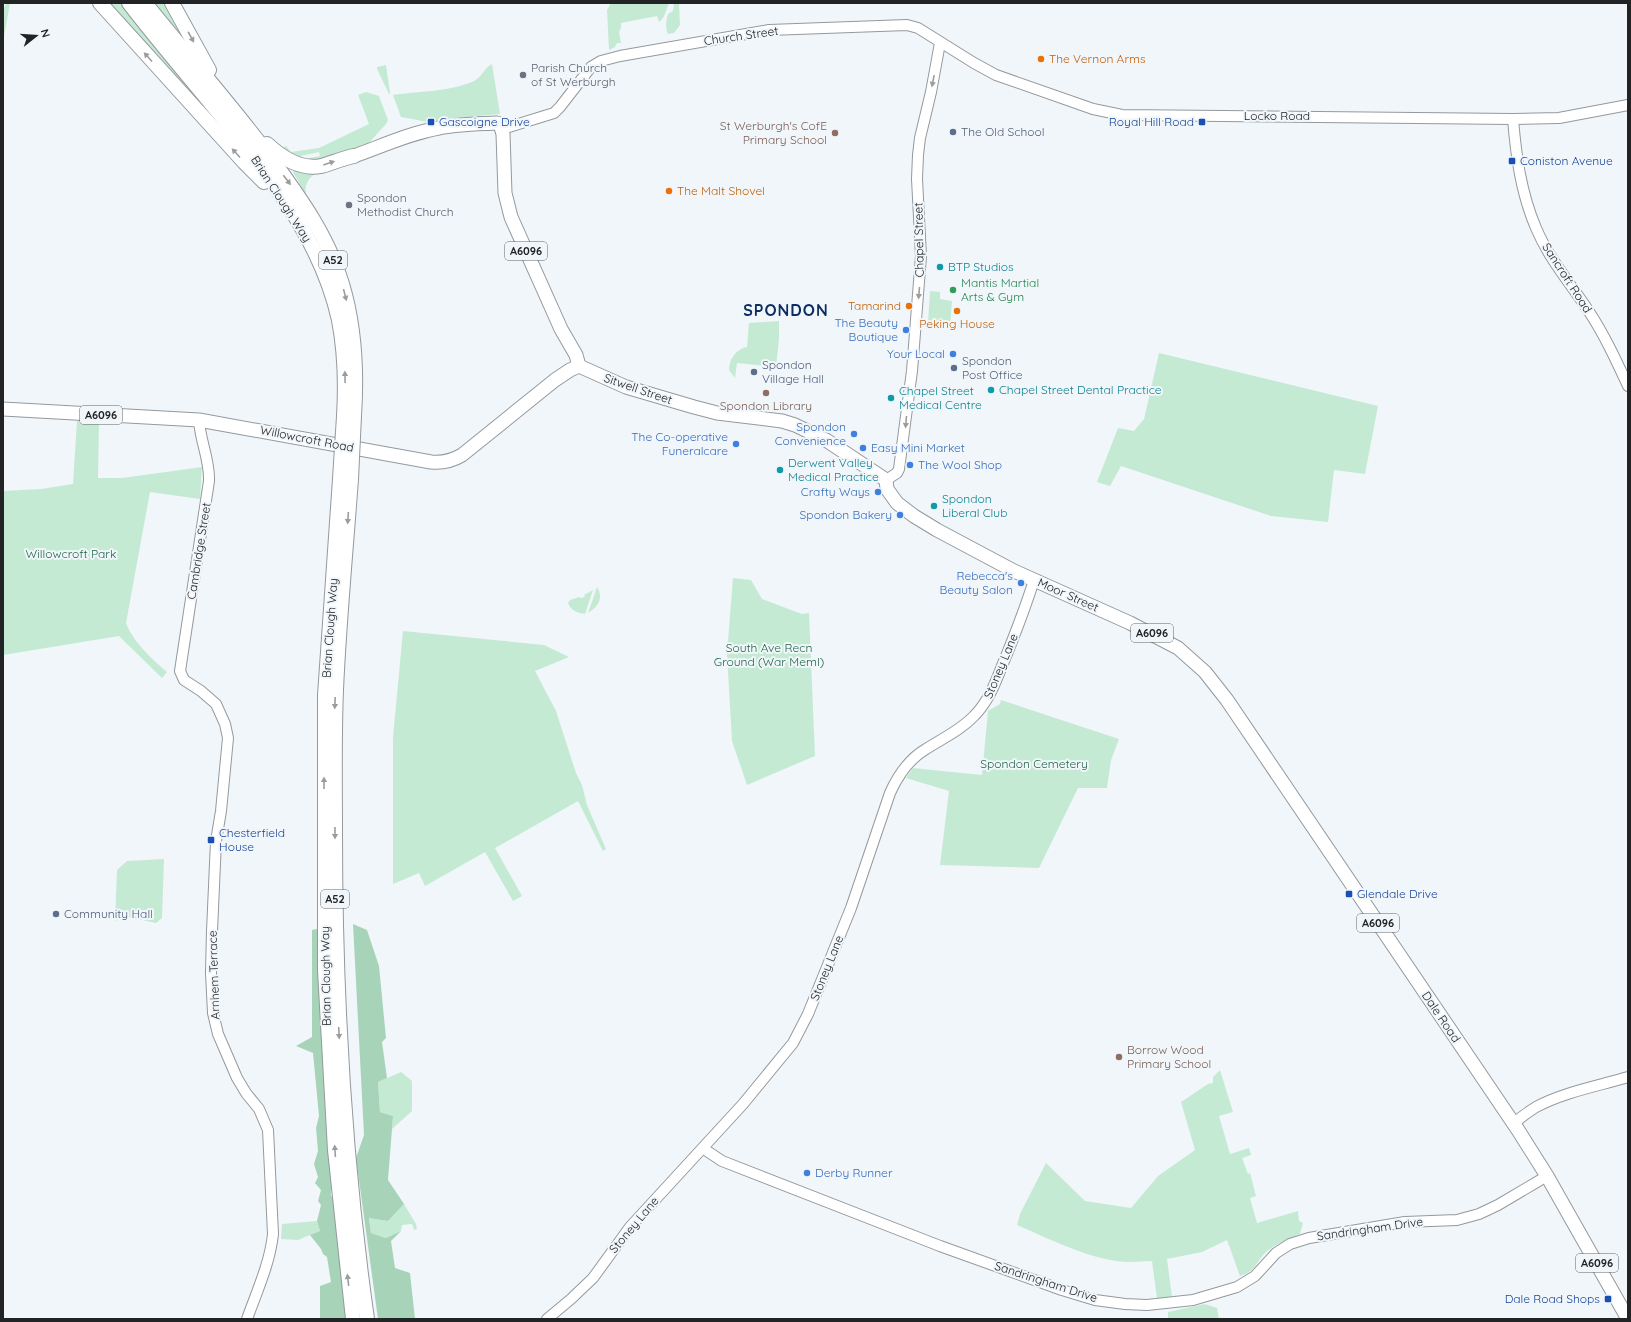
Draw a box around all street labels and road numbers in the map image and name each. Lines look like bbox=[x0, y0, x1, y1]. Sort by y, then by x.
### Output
street label: Church Street bbox=[703, 23, 779, 48]
street label: Locko Road bbox=[1244, 108, 1310, 123]
street label: Brian Clough Way bbox=[248, 153, 315, 245]
street label: Chapel Street bbox=[910, 202, 927, 278]
street label: Sancroft Road bbox=[1539, 240, 1596, 315]
road number: A6096 bbox=[505, 242, 547, 260]
road number: A52 bbox=[319, 251, 347, 269]
street label: Sitwell Street bbox=[602, 370, 674, 407]
road number: A6096 bbox=[80, 406, 122, 424]
street label: Willowcroft Road bbox=[259, 422, 355, 455]
street label: Cambridge Street bbox=[183, 501, 214, 600]
street label: Moor Street bbox=[1035, 574, 1101, 615]
street label: Brian Clough Way bbox=[319, 578, 340, 678]
road number: A6096 bbox=[1131, 624, 1173, 642]
street label: Stoney Lane bbox=[980, 631, 1021, 701]
road number: A52 bbox=[321, 890, 349, 908]
road number: A6096 bbox=[1357, 914, 1399, 932]
street label: Brian Clough Way bbox=[317, 926, 334, 1026]
street label: Arnhem Terrace bbox=[204, 930, 223, 1020]
street label: Stoney Lane bbox=[807, 933, 847, 1003]
street label: Dale Road bbox=[1419, 988, 1464, 1045]
street label: Stoney Lane bbox=[606, 1193, 662, 1256]
street label: Sandringham Drive bbox=[1316, 1214, 1424, 1243]
road number: A6096 bbox=[1576, 1254, 1618, 1272]
street label: Sandringham Drive bbox=[993, 1258, 1100, 1305]

